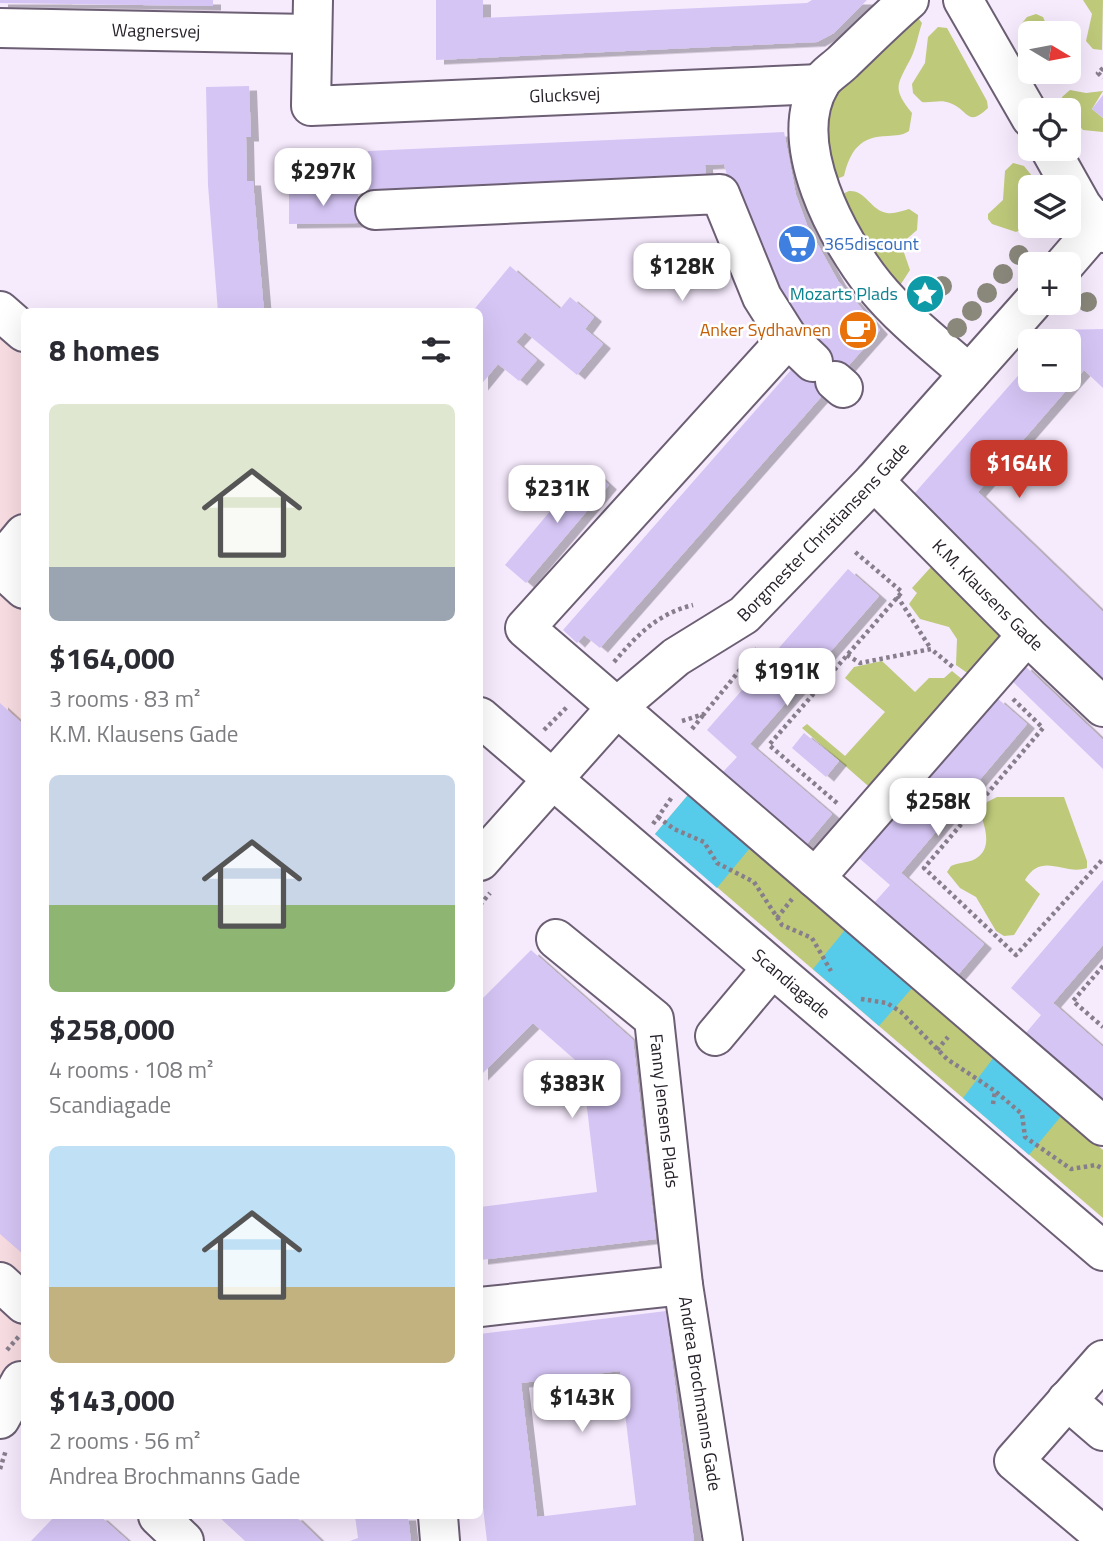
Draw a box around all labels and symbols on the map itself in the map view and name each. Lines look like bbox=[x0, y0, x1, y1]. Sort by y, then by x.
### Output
street label: Wagnersvej bbox=[111, 16, 201, 45]
north arrow bbox=[1018, 21, 1082, 84]
street label: Glucksvej bbox=[529, 80, 601, 110]
pin: $297K bbox=[274, 148, 372, 208]
supermarket icon: 365discount bbox=[776, 223, 818, 265]
place label: 365discount bbox=[824, 230, 919, 257]
pin: $128K bbox=[633, 244, 731, 303]
place icon: Mozarts Plads bbox=[904, 273, 946, 315]
place label: Mozarts Plads bbox=[790, 280, 898, 307]
cafe icon: Anker Sydhavnen bbox=[837, 309, 879, 351]
place label: Anker Sydhavnen bbox=[700, 316, 831, 343]
street label: Borgmester Christiansens Gade bbox=[730, 436, 915, 628]
pin: $164K bbox=[970, 440, 1068, 500]
pin: $231K bbox=[508, 466, 606, 525]
street label: K.M. Klausens Gade bbox=[926, 533, 1050, 657]
pin: $191K bbox=[738, 648, 836, 708]
pin: $258K bbox=[889, 778, 987, 838]
street label: Scandiagade bbox=[746, 942, 837, 1025]
street label: Fanny Jensens Plads bbox=[643, 1032, 686, 1189]
pin: $383K bbox=[523, 1060, 621, 1120]
street label: Andrea Brochmanns Gade bbox=[672, 1294, 729, 1493]
pin: $143K bbox=[533, 1374, 631, 1434]

